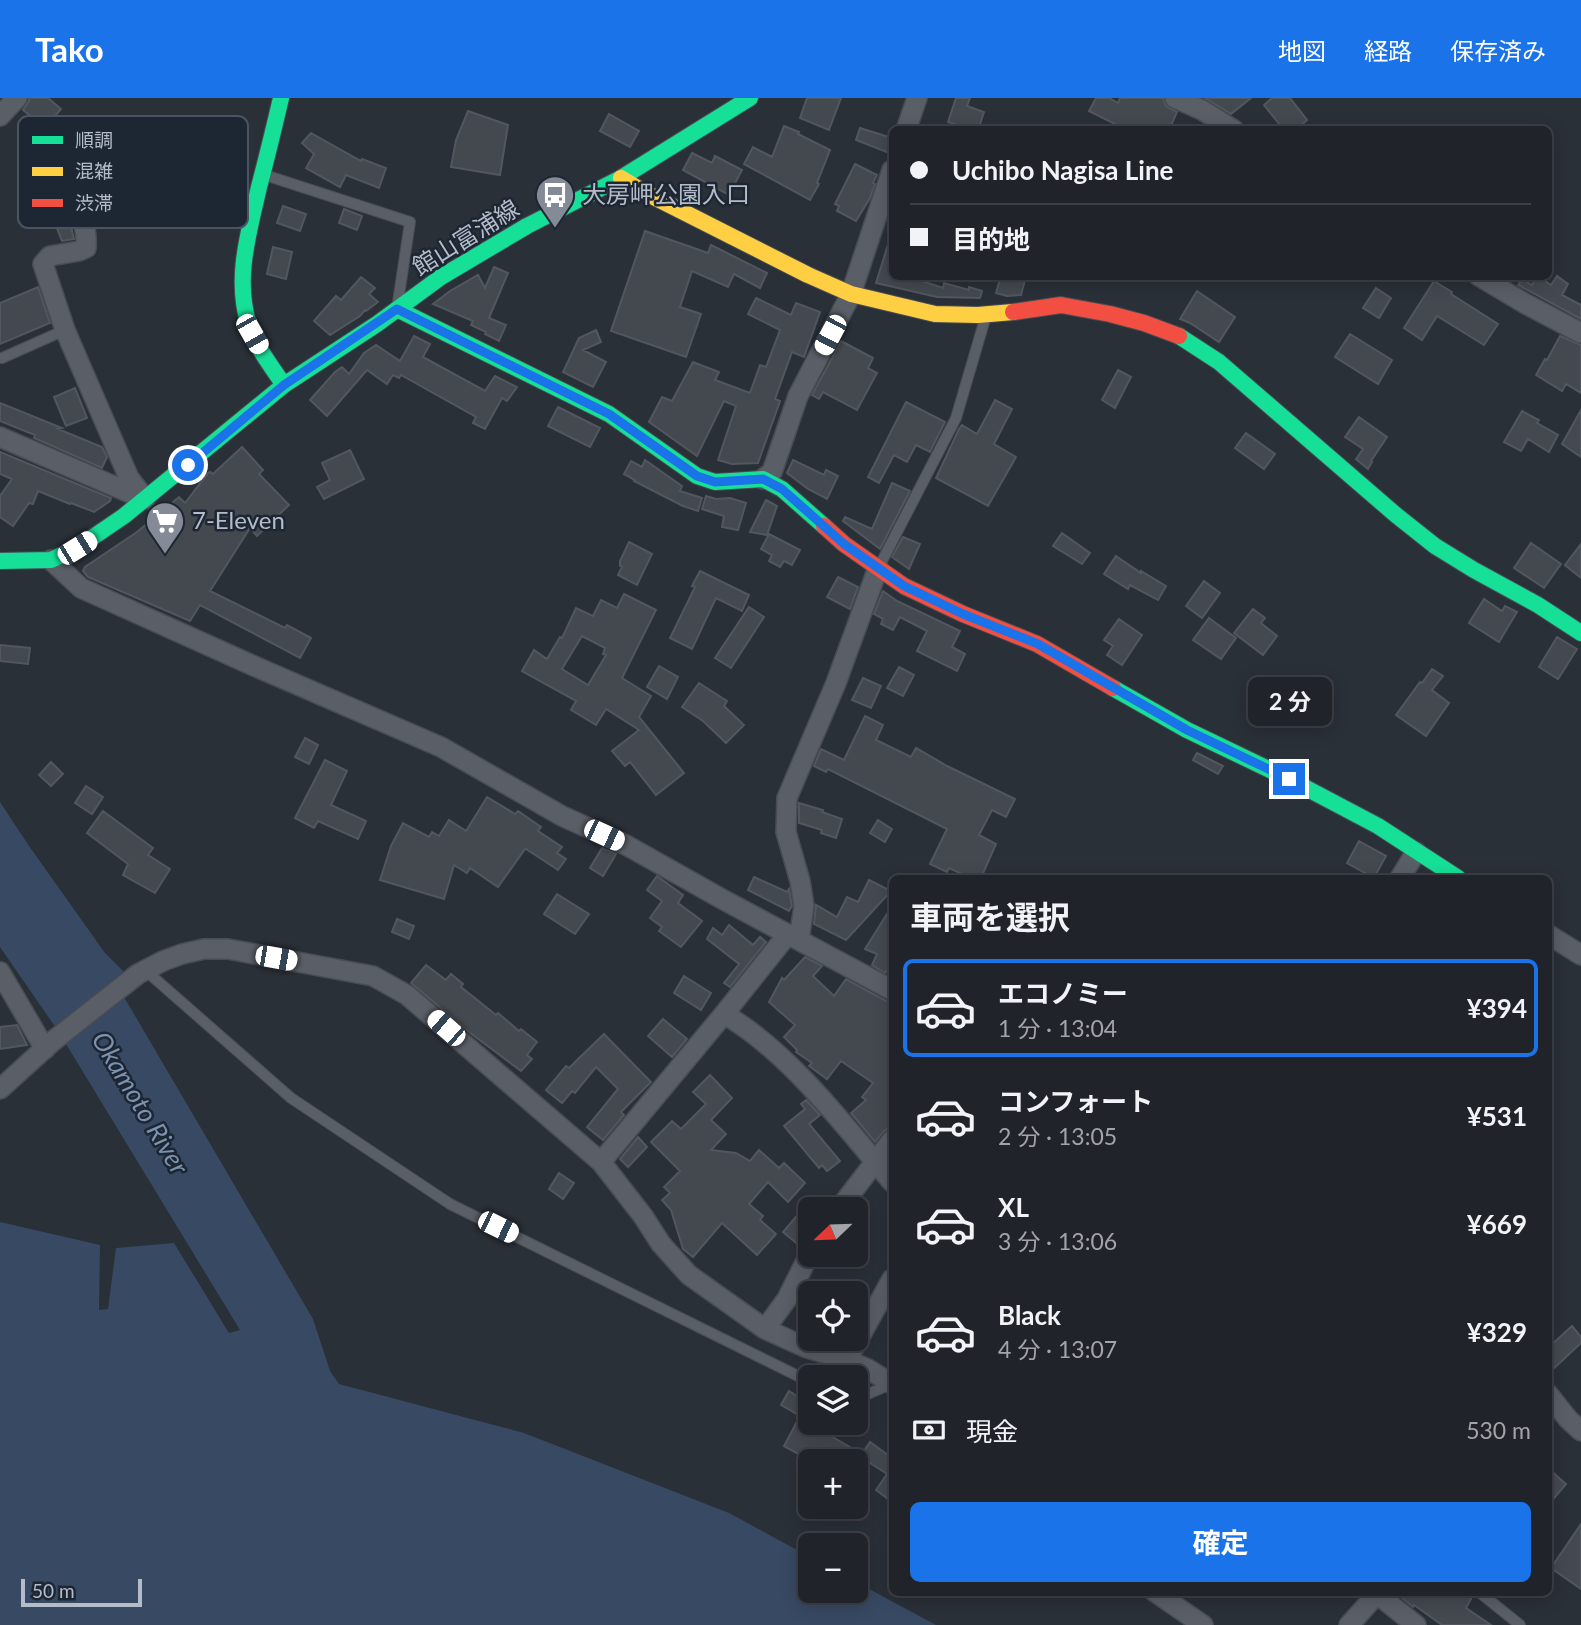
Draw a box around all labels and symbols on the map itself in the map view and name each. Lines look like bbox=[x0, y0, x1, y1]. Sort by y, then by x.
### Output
legend bbox=[18, 116, 248, 228]
text: 順調 bbox=[75, 128, 113, 151]
text: 混雑 bbox=[75, 159, 113, 182]
bus stop icon: 大房岬公園入口 bbox=[534, 174, 576, 229]
place label: 大房岬公園入口 bbox=[582, 179, 750, 208]
text: 渋滞 bbox=[75, 191, 113, 214]
street label: 館山富浦線 bbox=[407, 193, 524, 281]
car bbox=[233, 311, 272, 357]
car bbox=[811, 312, 850, 358]
route start bbox=[172, 449, 204, 481]
supermarket icon: 7-Eleven bbox=[144, 500, 186, 555]
place label: 7-Eleven bbox=[192, 505, 285, 534]
car bbox=[54, 528, 101, 568]
callout: 2 分 bbox=[1247, 678, 1331, 726]
route end bbox=[1273, 763, 1305, 795]
car bbox=[581, 817, 628, 853]
car bbox=[254, 944, 299, 972]
car bbox=[424, 1006, 469, 1050]
water label: Okamoto River bbox=[86, 1025, 197, 1181]
north arrow bbox=[798, 1197, 868, 1267]
car bbox=[475, 1208, 522, 1246]
scale bar bbox=[21, 1576, 142, 1608]

